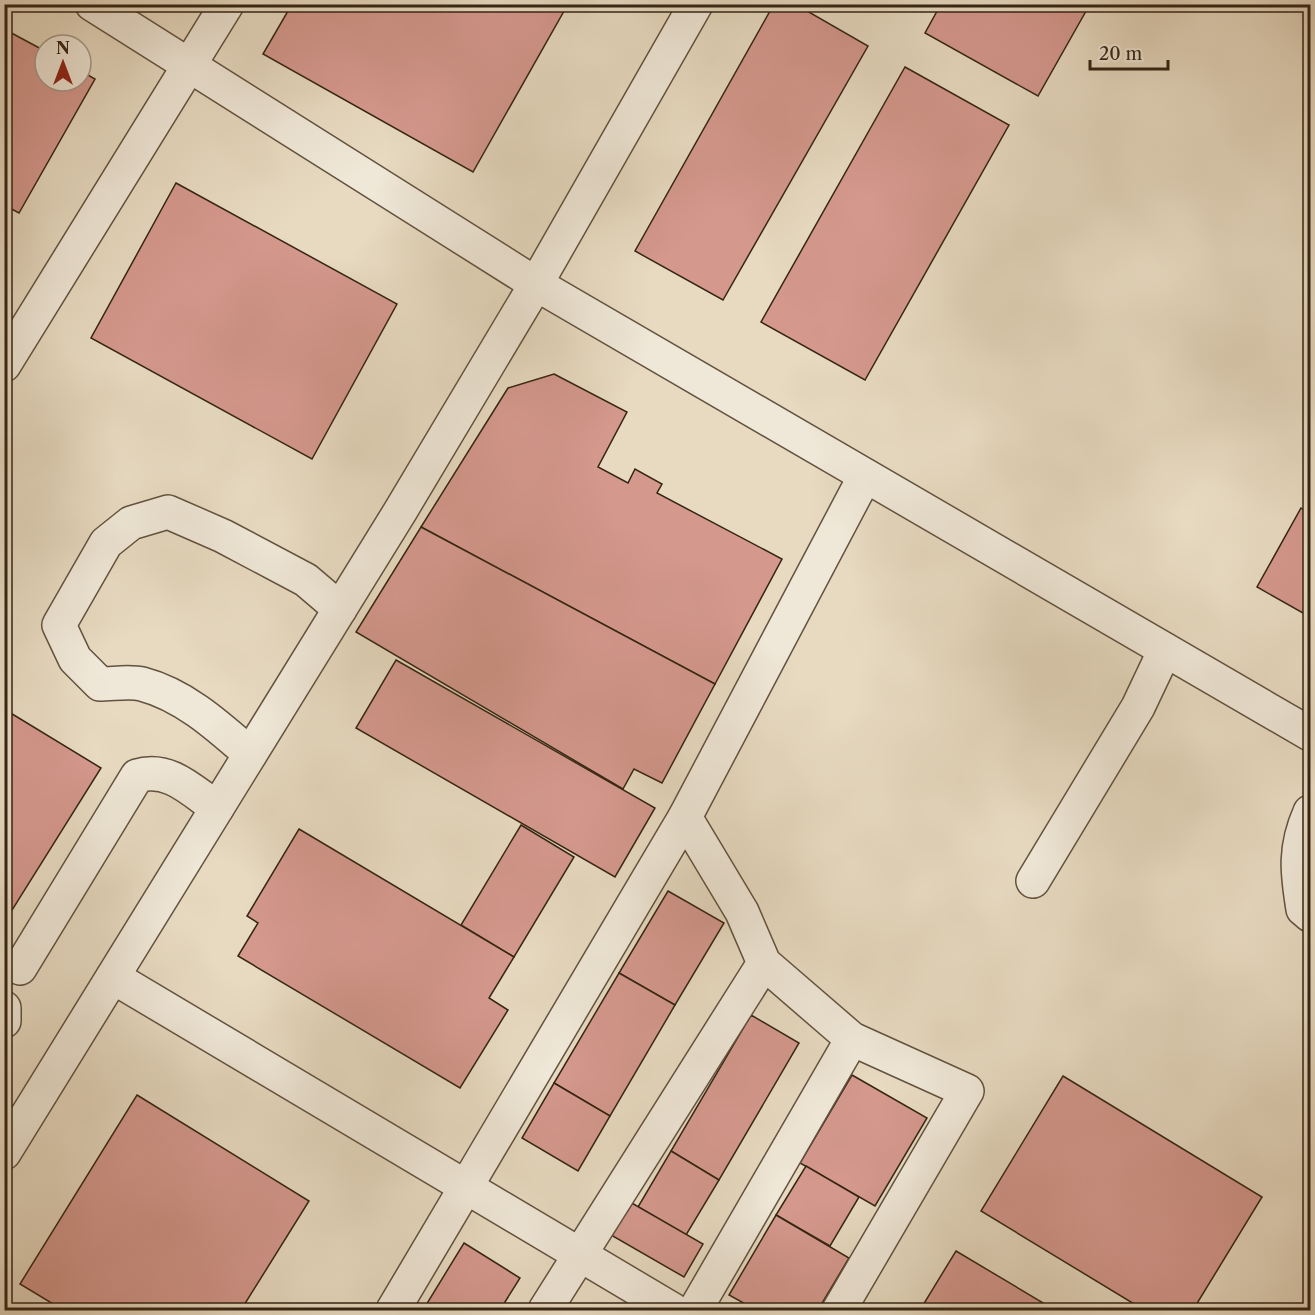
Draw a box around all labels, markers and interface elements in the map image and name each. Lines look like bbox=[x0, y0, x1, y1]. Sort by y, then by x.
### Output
north arrow bbox=[33, 33, 93, 93]
scale bar bbox=[1090, 33, 1168, 71]
text: N bbox=[56, 38, 70, 58]
text: 20 m bbox=[1099, 43, 1143, 65]

